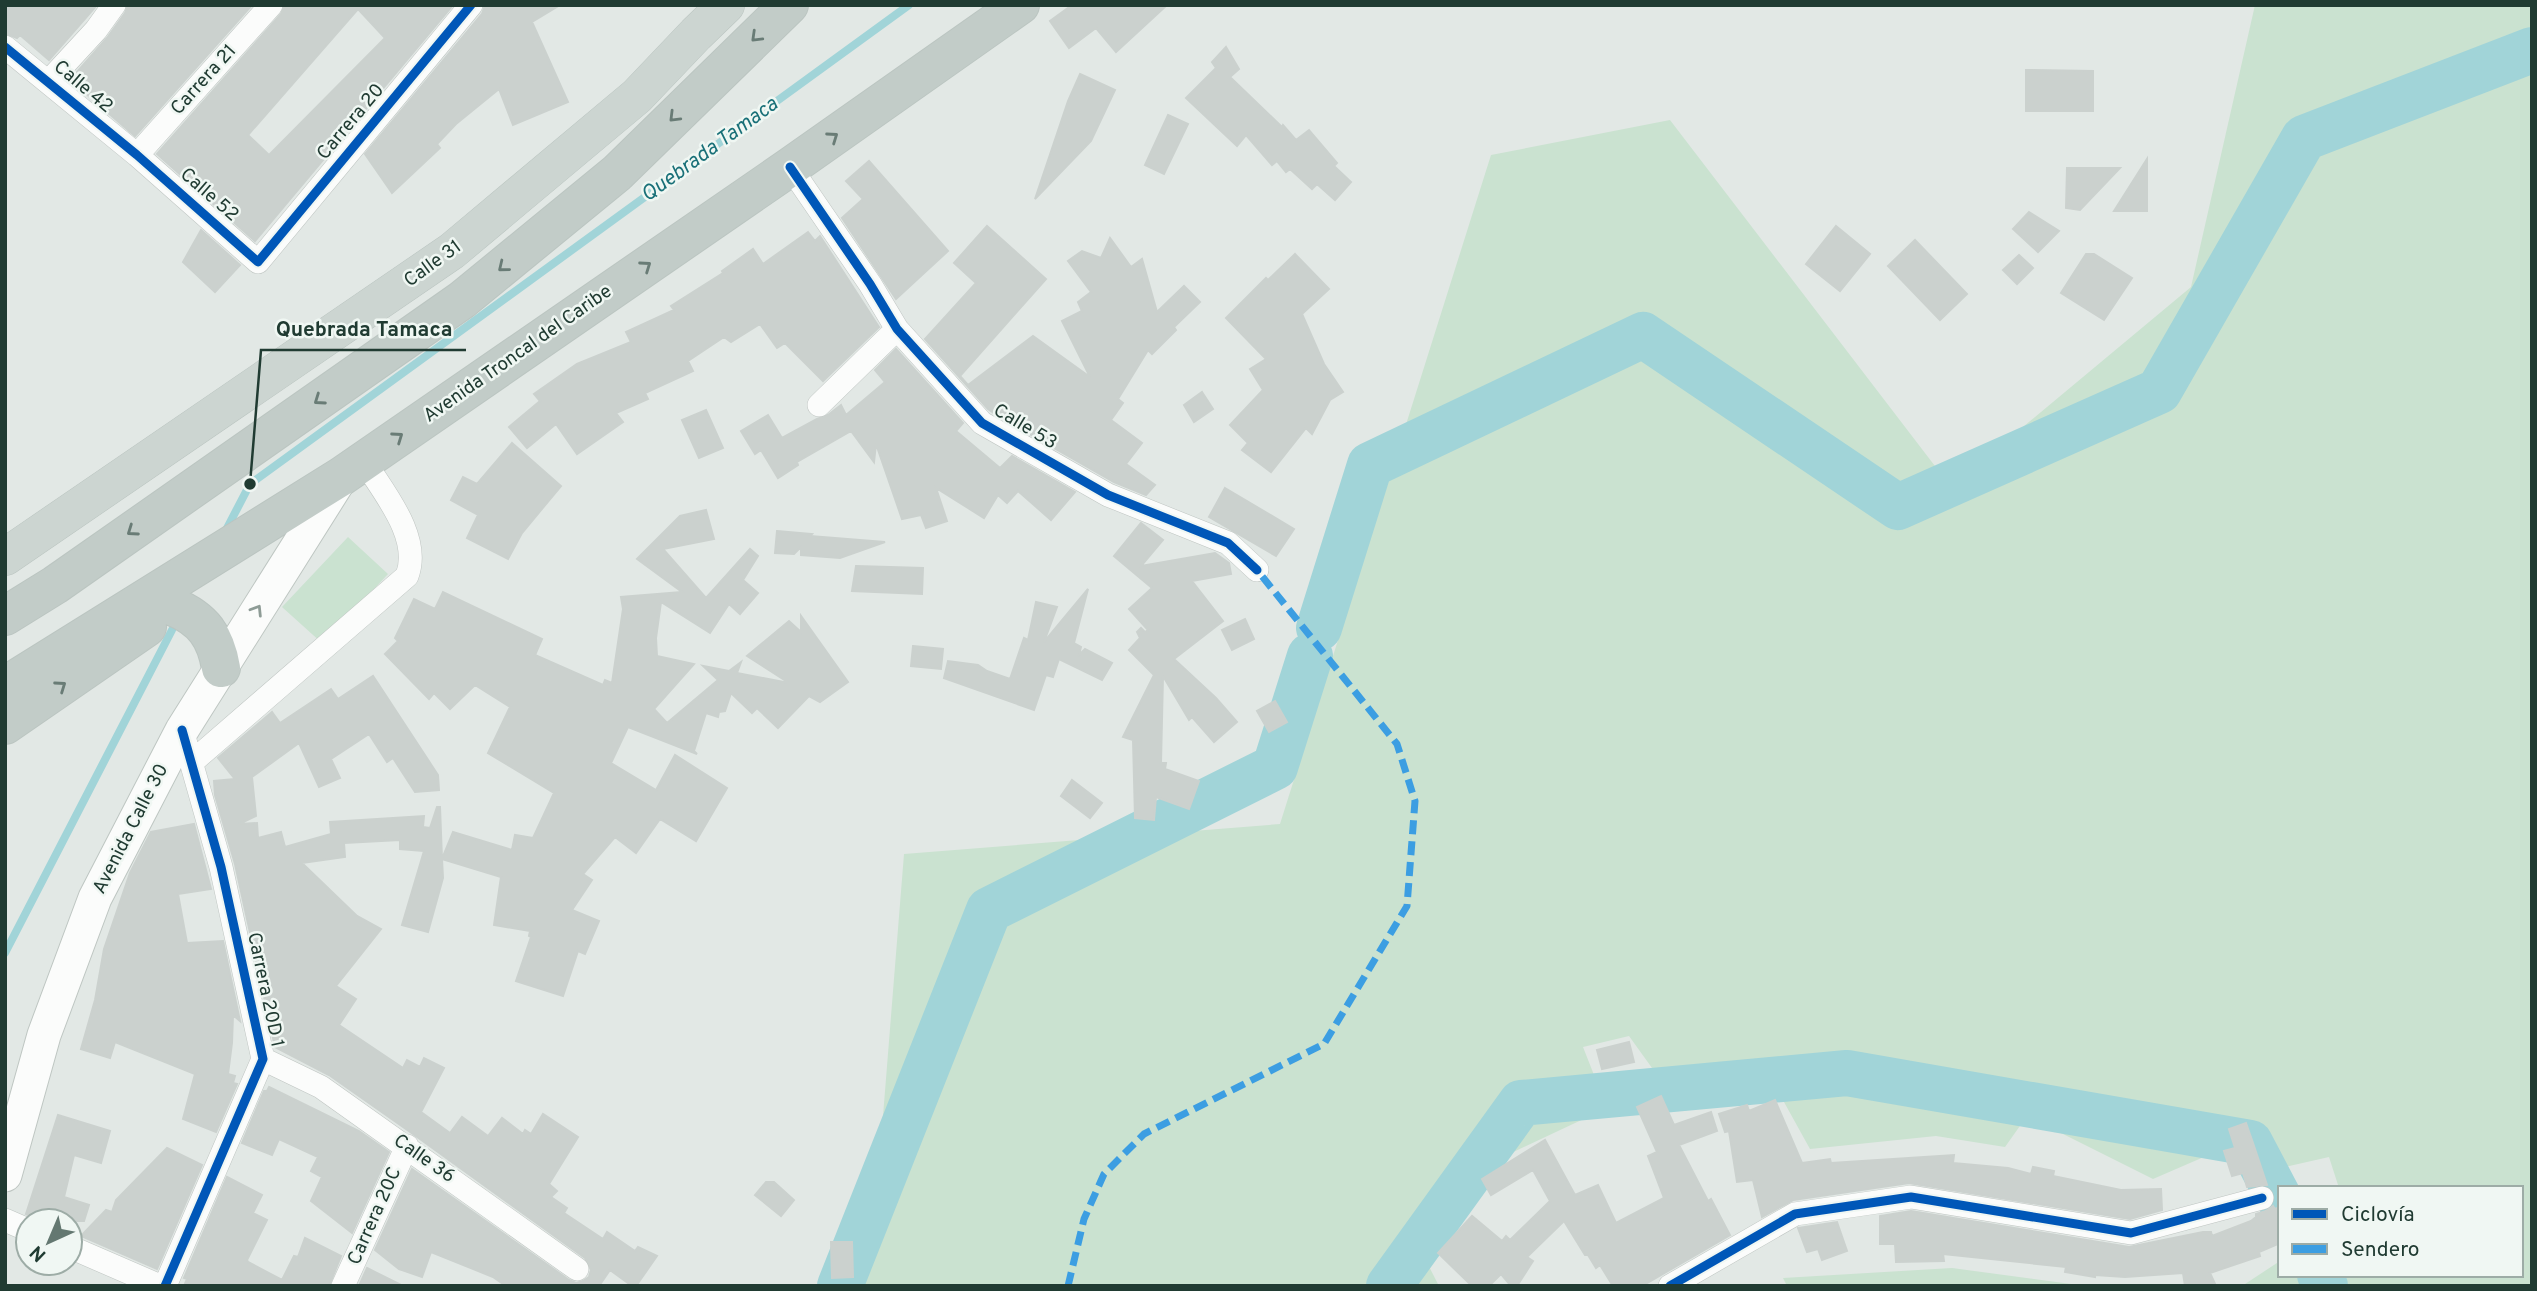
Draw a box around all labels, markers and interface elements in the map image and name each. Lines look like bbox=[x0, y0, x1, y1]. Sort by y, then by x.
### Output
one-way arrow bbox=[751, 29, 764, 42]
street label: Carrera 21 bbox=[166, 40, 242, 120]
street label: Calle 42 bbox=[48, 55, 118, 119]
street label: Carrera 20 bbox=[312, 79, 390, 165]
water label: Quebrada Tamaca bbox=[636, 91, 784, 209]
one-way arrow bbox=[669, 109, 682, 122]
one-way arrow bbox=[825, 133, 838, 145]
street label: Calle 52 bbox=[175, 163, 243, 227]
street label: Calle 31 bbox=[399, 235, 467, 293]
one-way arrow bbox=[498, 259, 511, 271]
one-way arrow bbox=[638, 262, 651, 274]
street label: Avenida Troncal del Caribe bbox=[419, 280, 617, 428]
callout: Quebrada Tamaca bbox=[261, 308, 466, 350]
text: Quebrada Tamaca bbox=[276, 317, 452, 344]
one-way arrow bbox=[314, 392, 327, 404]
street label: Calle 53 bbox=[989, 399, 1061, 455]
one-way arrow bbox=[390, 433, 403, 445]
one-way arrow bbox=[127, 523, 140, 535]
one-way arrow bbox=[248, 604, 261, 617]
one-way arrow bbox=[53, 682, 66, 694]
street label: Avenida Calle 30 bbox=[88, 760, 174, 898]
street label: Carrera 20D 1 bbox=[241, 930, 289, 1050]
street label: Calle 36 bbox=[389, 1129, 459, 1189]
street label: Carrera 20C bbox=[343, 1163, 407, 1269]
legend bbox=[2278, 1186, 2523, 1277]
text: Ciclovía bbox=[2341, 1202, 2415, 1229]
north arrow bbox=[14, 1207, 84, 1277]
text: Sendero bbox=[2341, 1237, 2420, 1264]
text: N bbox=[25, 1239, 52, 1266]

